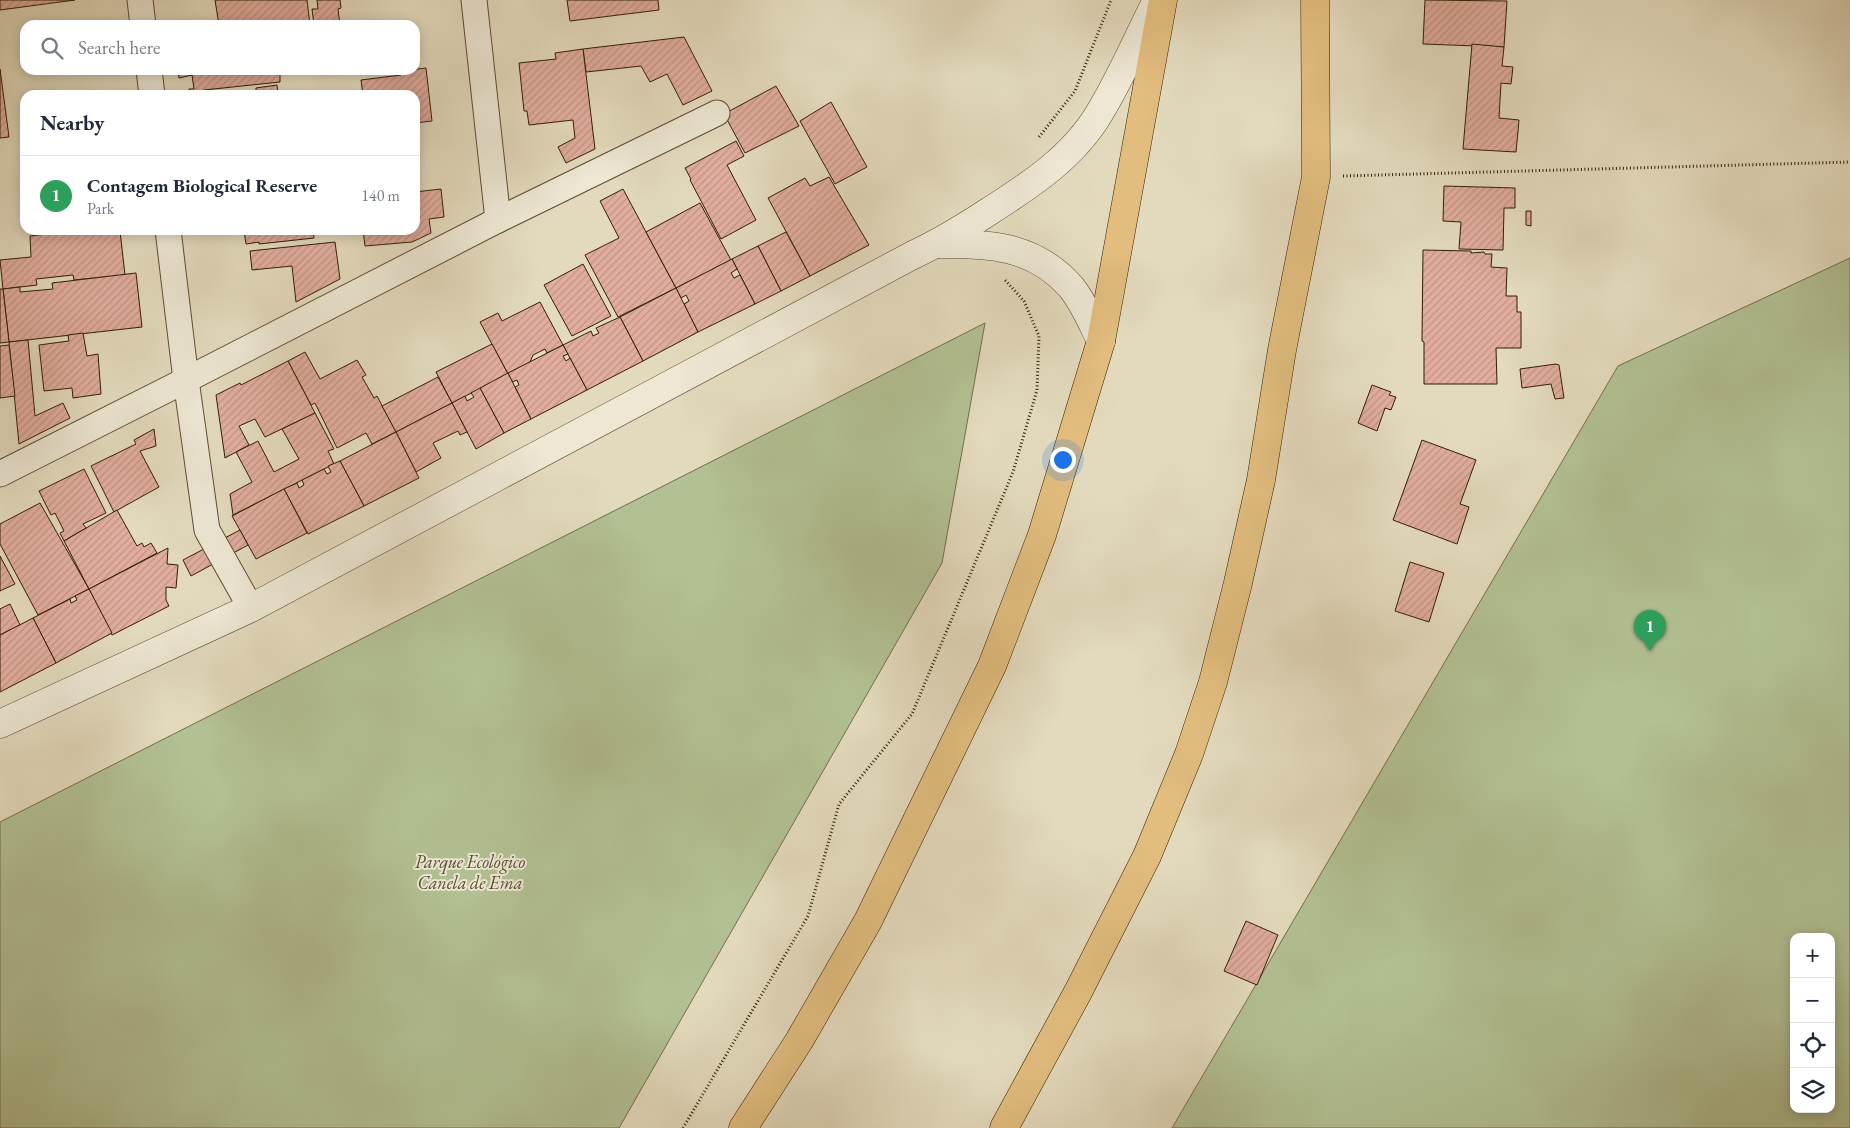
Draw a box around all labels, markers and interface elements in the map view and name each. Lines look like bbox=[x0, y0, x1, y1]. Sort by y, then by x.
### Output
search box bbox=[20, 20, 420, 75]
icon: search bbox=[38, 34, 66, 62]
text: Search here bbox=[78, 35, 160, 60]
text: Nearby bbox=[40, 109, 104, 136]
text: Contagem Biological Reserve bbox=[87, 173, 317, 198]
text: 1 bbox=[52, 185, 60, 206]
text: 140 m bbox=[361, 185, 400, 206]
text: Park bbox=[87, 198, 114, 219]
your location bbox=[1050, 447, 1076, 473]
pin: 1 bbox=[1634, 610, 1666, 651]
park label: Parque Ecológico Canela de Ema bbox=[415, 850, 525, 894]
map controls bbox=[1790, 933, 1835, 1113]
button: + bbox=[1790, 933, 1835, 978]
button: − bbox=[1790, 978, 1835, 1023]
button: locate bbox=[1790, 1023, 1835, 1068]
button: layers bbox=[1790, 1068, 1835, 1113]

